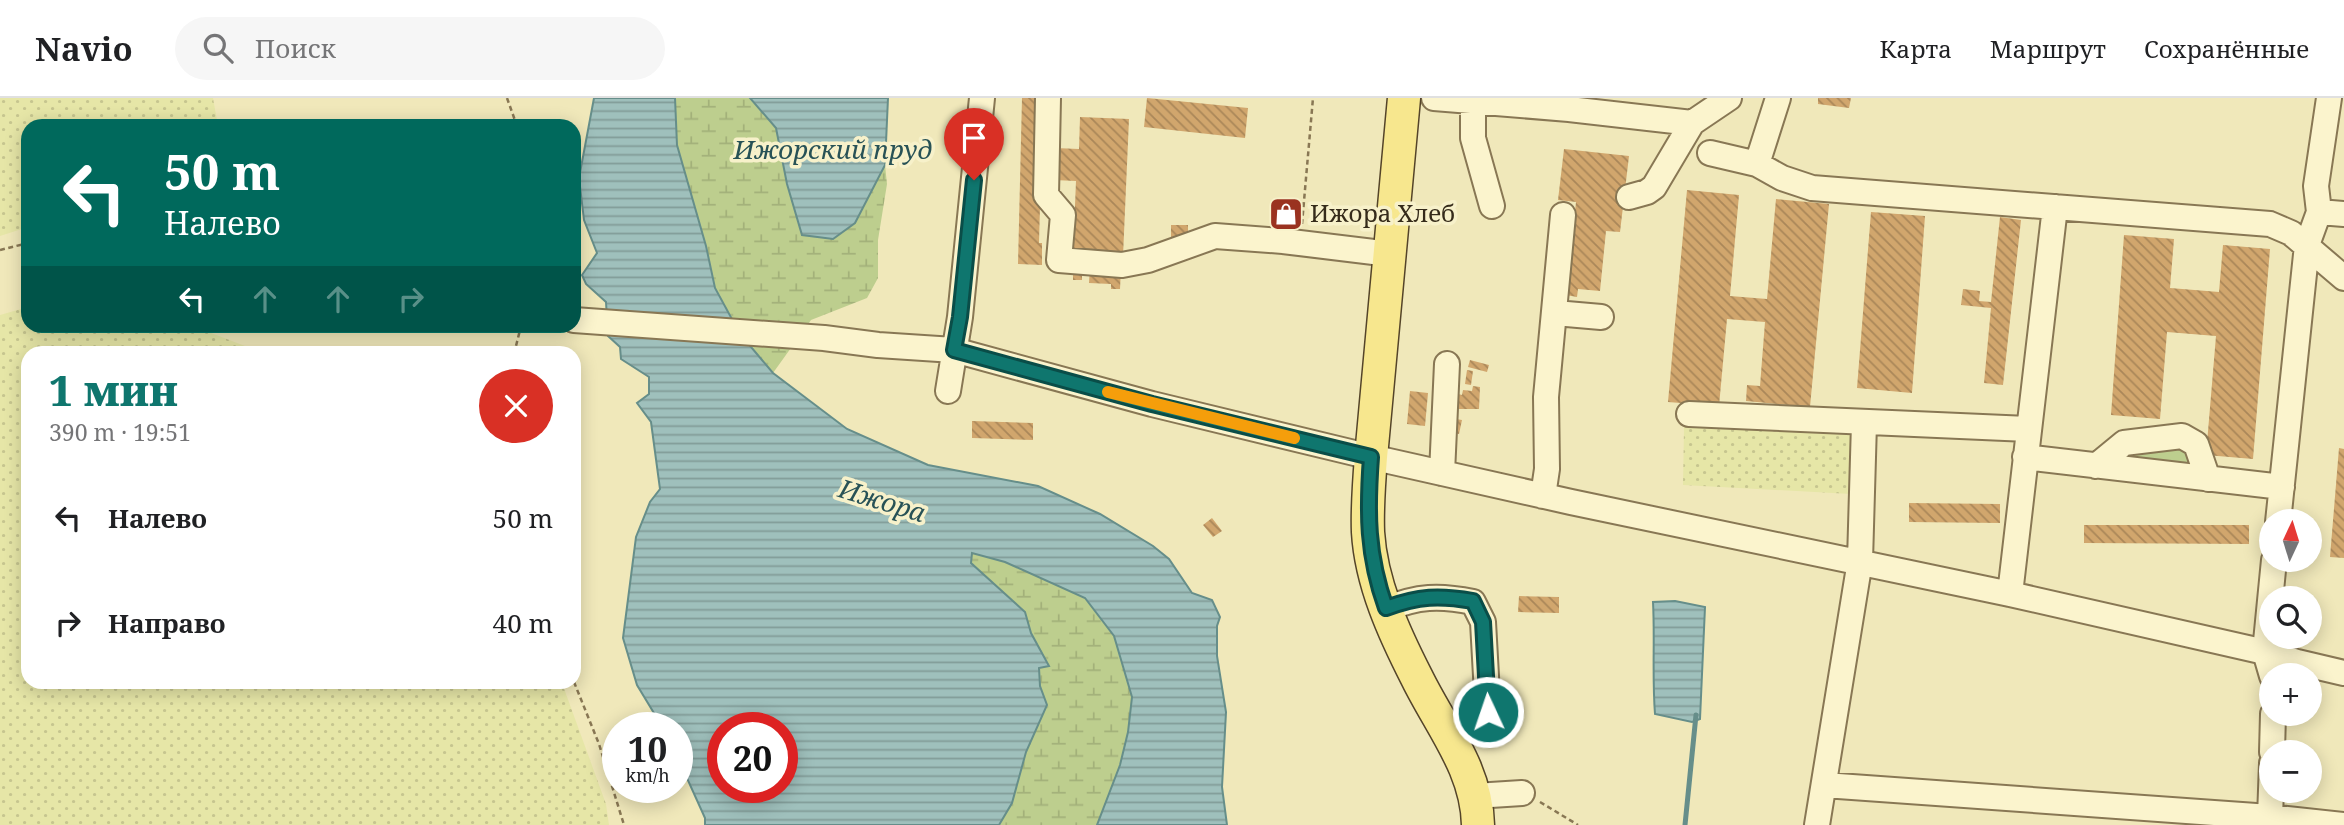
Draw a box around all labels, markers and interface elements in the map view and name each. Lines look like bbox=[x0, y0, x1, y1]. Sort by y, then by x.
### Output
search box bbox=[175, 17, 665, 80]
text: Navio bbox=[35, 26, 133, 71]
icon: search bbox=[199, 29, 237, 67]
text: Поиск bbox=[255, 30, 336, 66]
text: Карта bbox=[1880, 32, 1952, 65]
text: Маршрут bbox=[1990, 32, 2106, 65]
text: Сохранённые bbox=[2144, 32, 2309, 65]
pin bbox=[944, 108, 1004, 180]
icon: arrive bbox=[955, 119, 993, 157]
water label: Ижорский пруд bbox=[733, 131, 932, 167]
text: 50 m bbox=[164, 138, 280, 204]
icon: left bbox=[49, 147, 140, 238]
shop icon: Ижора Хлеб bbox=[1267, 195, 1305, 233]
place label: Ижора Хлеб bbox=[1310, 196, 1455, 229]
text: Налево bbox=[164, 201, 281, 244]
icon: left bbox=[173, 280, 211, 318]
icon: ahead bbox=[246, 280, 284, 318]
icon: ahead bbox=[319, 280, 357, 318]
icon: right bbox=[392, 280, 430, 318]
text: 1 мин bbox=[49, 361, 178, 418]
button: close bbox=[479, 369, 553, 443]
text: 390 m · 19:51 bbox=[49, 416, 191, 448]
water label: Ижора bbox=[833, 469, 930, 530]
icon: left bbox=[49, 499, 87, 537]
text: Налево bbox=[108, 500, 207, 536]
text: 50 m bbox=[493, 500, 553, 536]
north arrow bbox=[2259, 509, 2322, 572]
map controls bbox=[2259, 509, 2322, 803]
button: search bbox=[2259, 586, 2322, 649]
icon: right bbox=[49, 604, 87, 642]
text: Направо bbox=[108, 605, 226, 641]
text: 40 m bbox=[493, 605, 553, 641]
button: + bbox=[2259, 663, 2322, 726]
position arrow bbox=[1451, 675, 1525, 749]
speed limit sign: 20 bbox=[707, 712, 798, 803]
text: 10 bbox=[628, 725, 667, 772]
button: − bbox=[2259, 740, 2322, 803]
text: km/h bbox=[625, 763, 670, 787]

